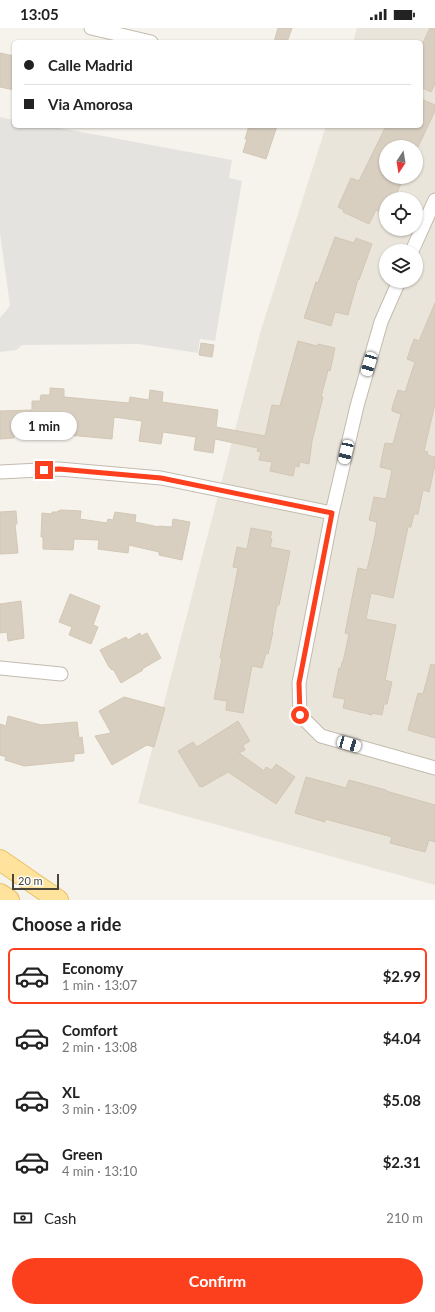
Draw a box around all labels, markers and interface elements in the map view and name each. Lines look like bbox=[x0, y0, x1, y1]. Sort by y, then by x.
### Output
text: 13:05 bbox=[20, 5, 59, 23]
text: Calle Madrid bbox=[48, 56, 133, 74]
text: Via Amorosa bbox=[48, 95, 133, 113]
north arrow bbox=[379, 140, 423, 184]
map controls bbox=[379, 140, 423, 288]
button: locate bbox=[379, 192, 423, 236]
button: layers bbox=[379, 244, 423, 288]
car bbox=[360, 351, 378, 377]
callout: 1 min bbox=[11, 412, 77, 440]
text: 1 min bbox=[28, 418, 60, 434]
car bbox=[337, 439, 355, 465]
route end bbox=[35, 461, 53, 479]
route start bbox=[291, 706, 309, 724]
car bbox=[336, 735, 362, 753]
scale bar bbox=[12, 872, 59, 891]
text: 20 m bbox=[18, 874, 43, 887]
text: Choose a ride bbox=[12, 913, 121, 935]
icon: car bbox=[14, 958, 50, 994]
text: Economy bbox=[62, 959, 123, 977]
text: $2.99 bbox=[383, 967, 421, 985]
text: 1 min · 13:07 bbox=[62, 977, 137, 993]
icon: car bbox=[14, 1020, 50, 1056]
text: Comfort bbox=[62, 1021, 118, 1039]
text: $4.04 bbox=[383, 1029, 421, 1047]
text: 2 min · 13:08 bbox=[62, 1039, 137, 1055]
icon: car bbox=[14, 1082, 50, 1118]
text: XL bbox=[62, 1083, 80, 1101]
text: $5.08 bbox=[383, 1091, 421, 1109]
text: 3 min · 13:09 bbox=[62, 1101, 137, 1117]
icon: car bbox=[14, 1144, 50, 1180]
text: Green bbox=[62, 1145, 103, 1163]
text: $2.31 bbox=[383, 1153, 421, 1171]
text: 4 min · 13:10 bbox=[62, 1163, 137, 1179]
icon: cash bbox=[12, 1207, 34, 1229]
text: Cash bbox=[44, 1209, 76, 1227]
text: 210 m bbox=[386, 1210, 423, 1226]
button: Confirm bbox=[12, 1258, 423, 1304]

